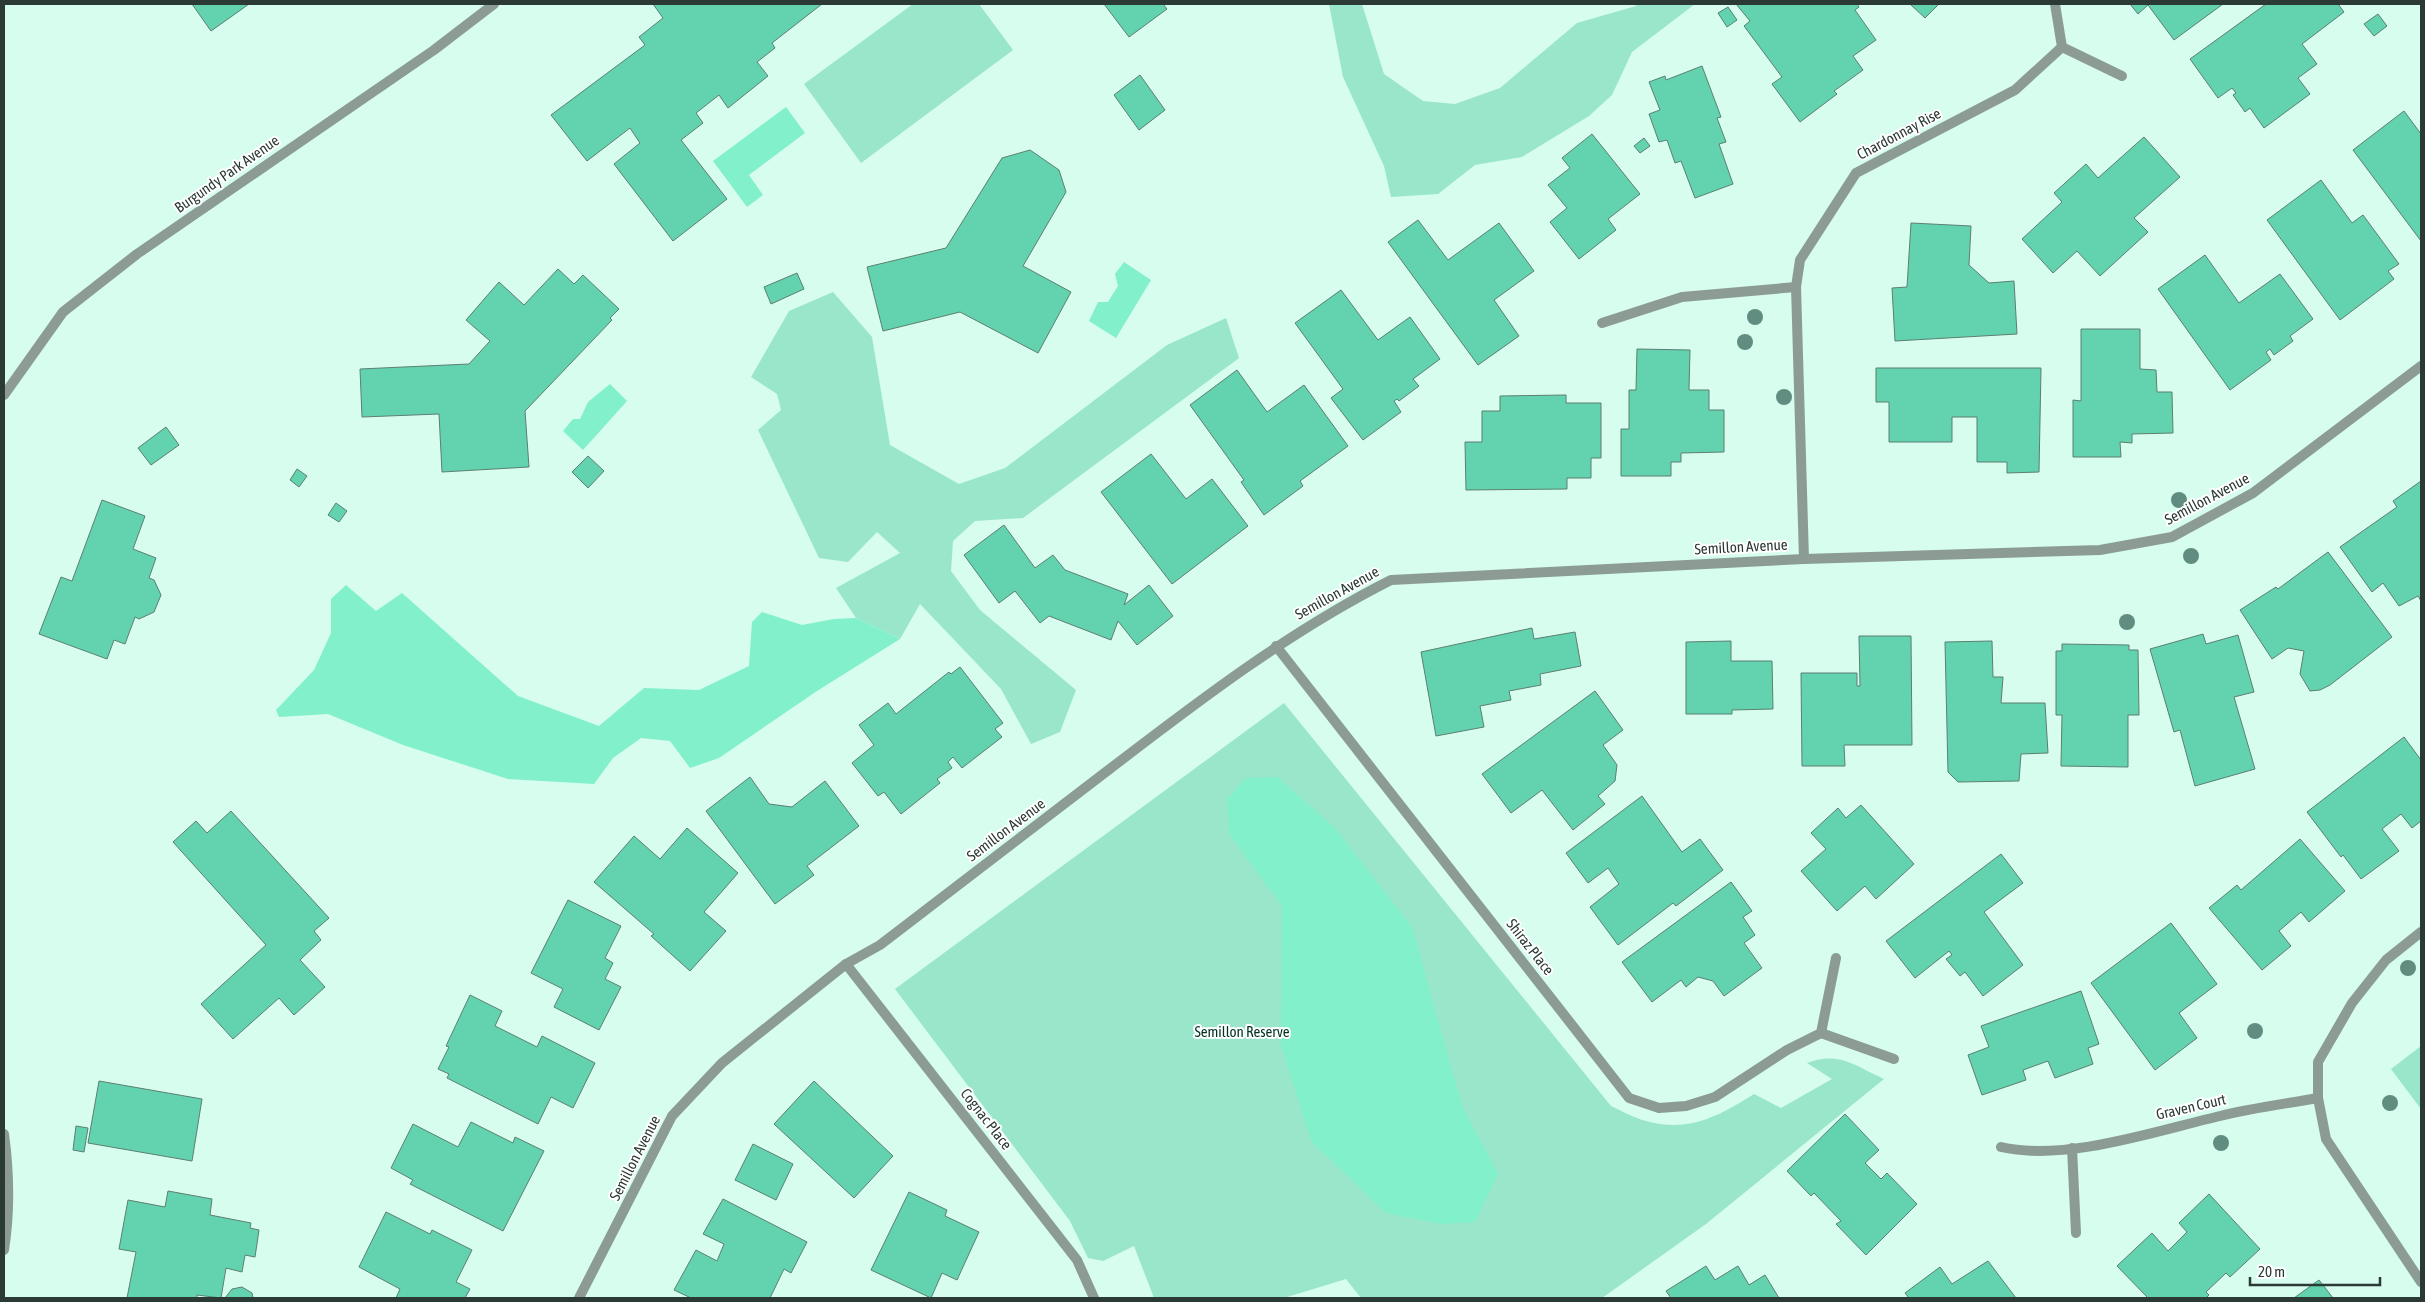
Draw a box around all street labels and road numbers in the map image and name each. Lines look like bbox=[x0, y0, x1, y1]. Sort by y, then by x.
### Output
street label: Chardonnay Rise bbox=[1854, 104, 1944, 163]
street label: Burgundy Park Avenue bbox=[171, 131, 282, 216]
street label: Semillon Avenue bbox=[2162, 469, 2252, 528]
street label: Semillon Avenue bbox=[1694, 536, 1788, 557]
street label: Semillon Avenue bbox=[1292, 562, 1382, 623]
street label: Semillon Avenue bbox=[963, 795, 1048, 864]
street label: Shiraz Place bbox=[1503, 915, 1558, 978]
street label: Cognac Place bbox=[957, 1085, 1016, 1153]
street label: Graven Court bbox=[2154, 1090, 2227, 1123]
street label: Semillon Avenue bbox=[606, 1112, 663, 1203]

